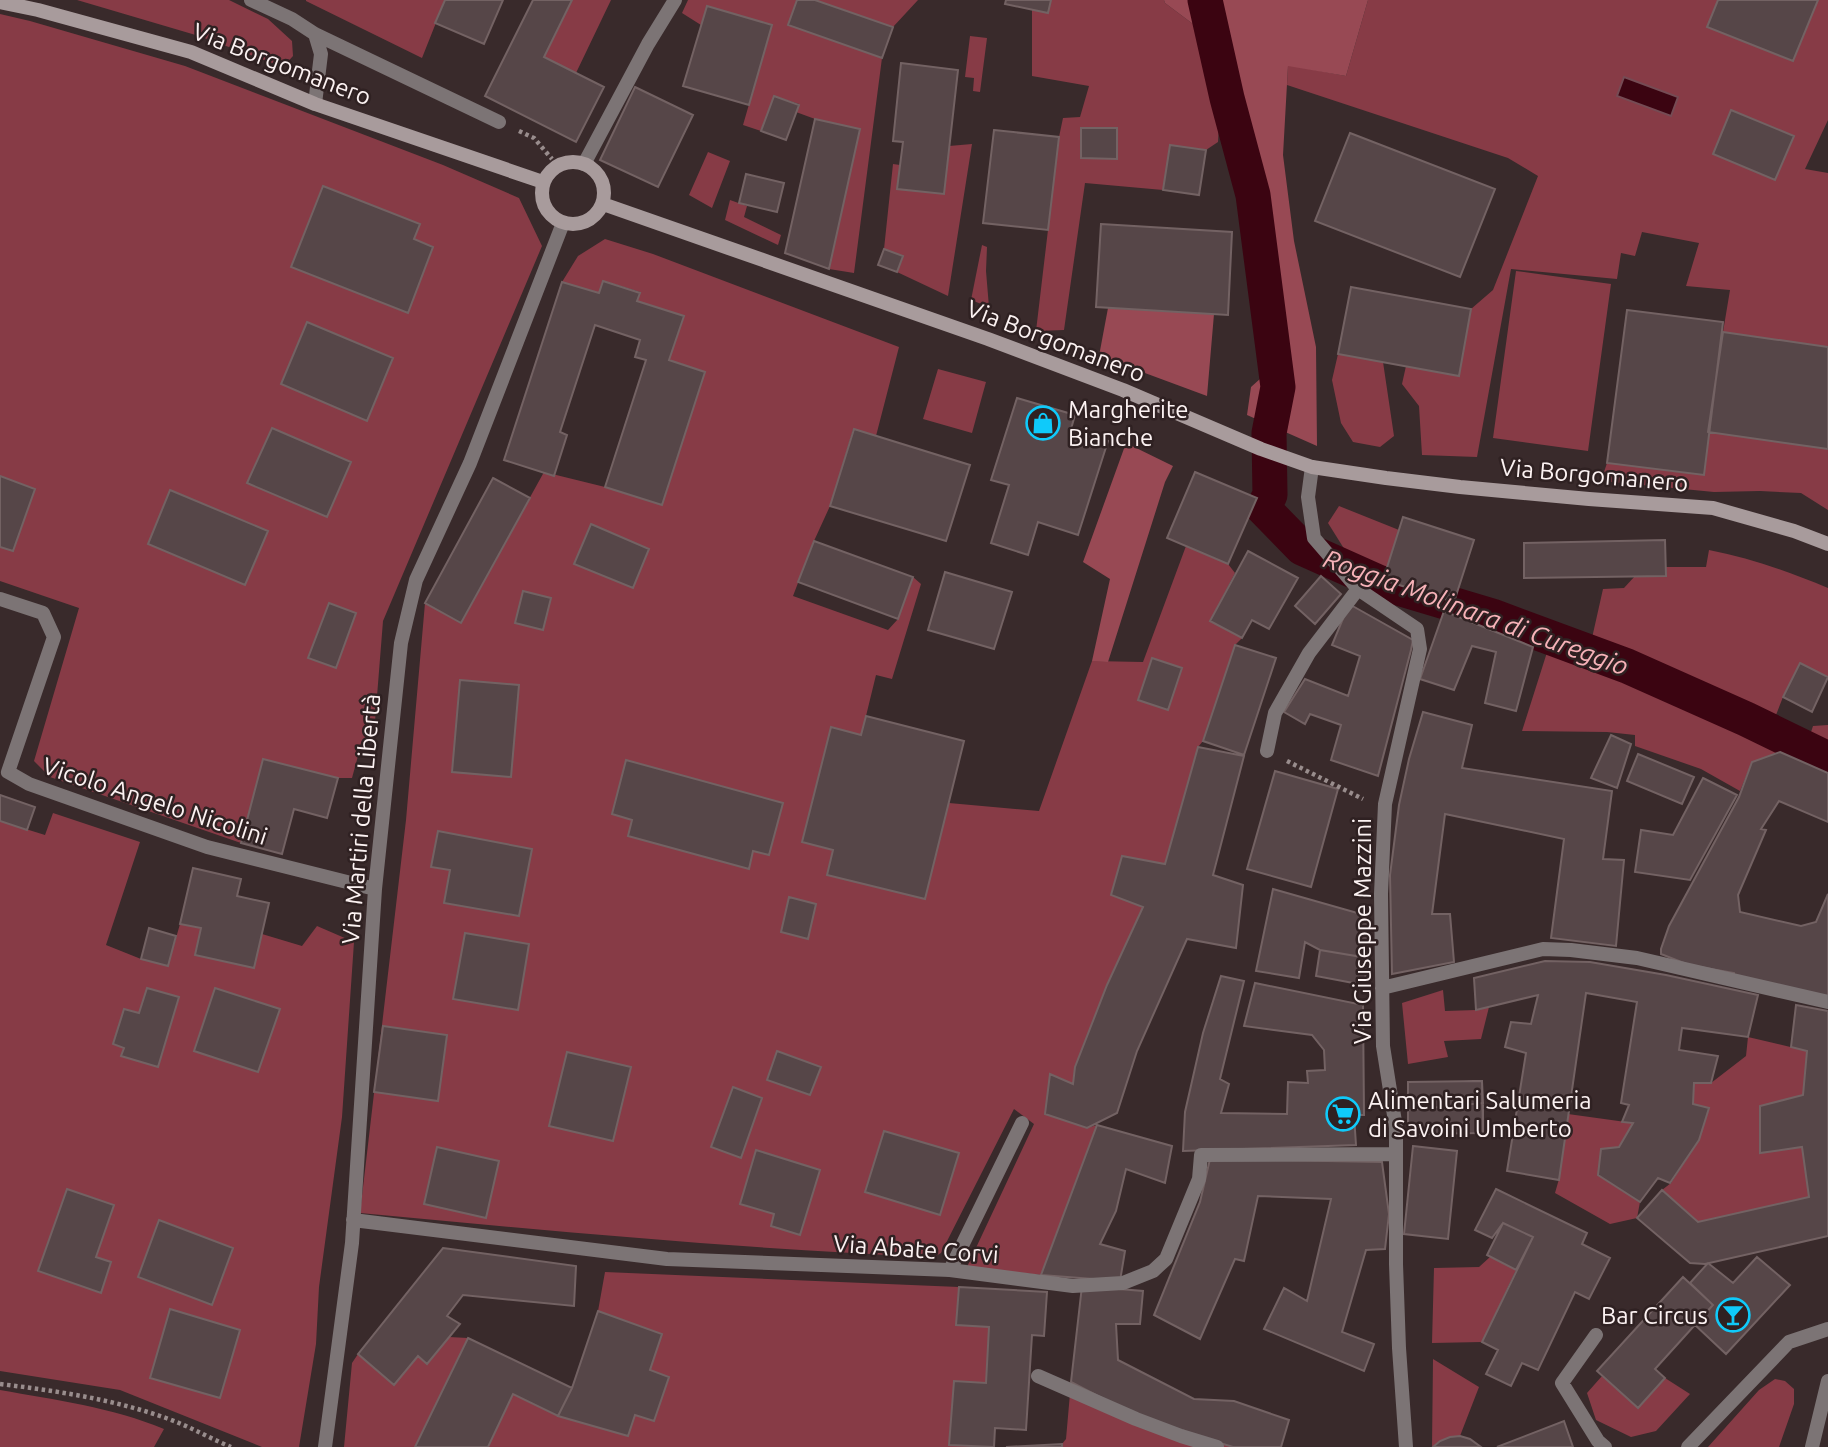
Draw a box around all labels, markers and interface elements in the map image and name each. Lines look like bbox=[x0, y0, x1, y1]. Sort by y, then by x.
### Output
street label: Via Borgomanero bbox=[189, 18, 375, 110]
street label: Via Borgomanero bbox=[963, 295, 1149, 387]
place label: Margherite Bianche bbox=[1068, 396, 1189, 451]
shop icon: Margherite Bianche bbox=[1024, 404, 1062, 442]
street label: Via Borgomanero bbox=[1499, 453, 1689, 497]
water label: Roggia Molinara di Cureggio bbox=[1320, 543, 1632, 681]
street label: Via Martiri della Libertà bbox=[337, 693, 385, 945]
street label: Vicolo Angelo Nicolini bbox=[39, 752, 271, 850]
street label: Via Giuseppe Mazzini bbox=[1349, 818, 1376, 1044]
place label: Alimentari Salumeria di Savoini Umberto bbox=[1368, 1087, 1592, 1142]
supermarket icon: Alimentari Salumeria di Savoini Umberto bbox=[1324, 1095, 1362, 1133]
street label: Via Abate Corvi bbox=[832, 1230, 1000, 1268]
bar icon: Bar Circus bbox=[1714, 1296, 1752, 1334]
place label: Bar Circus bbox=[1601, 1302, 1708, 1329]

